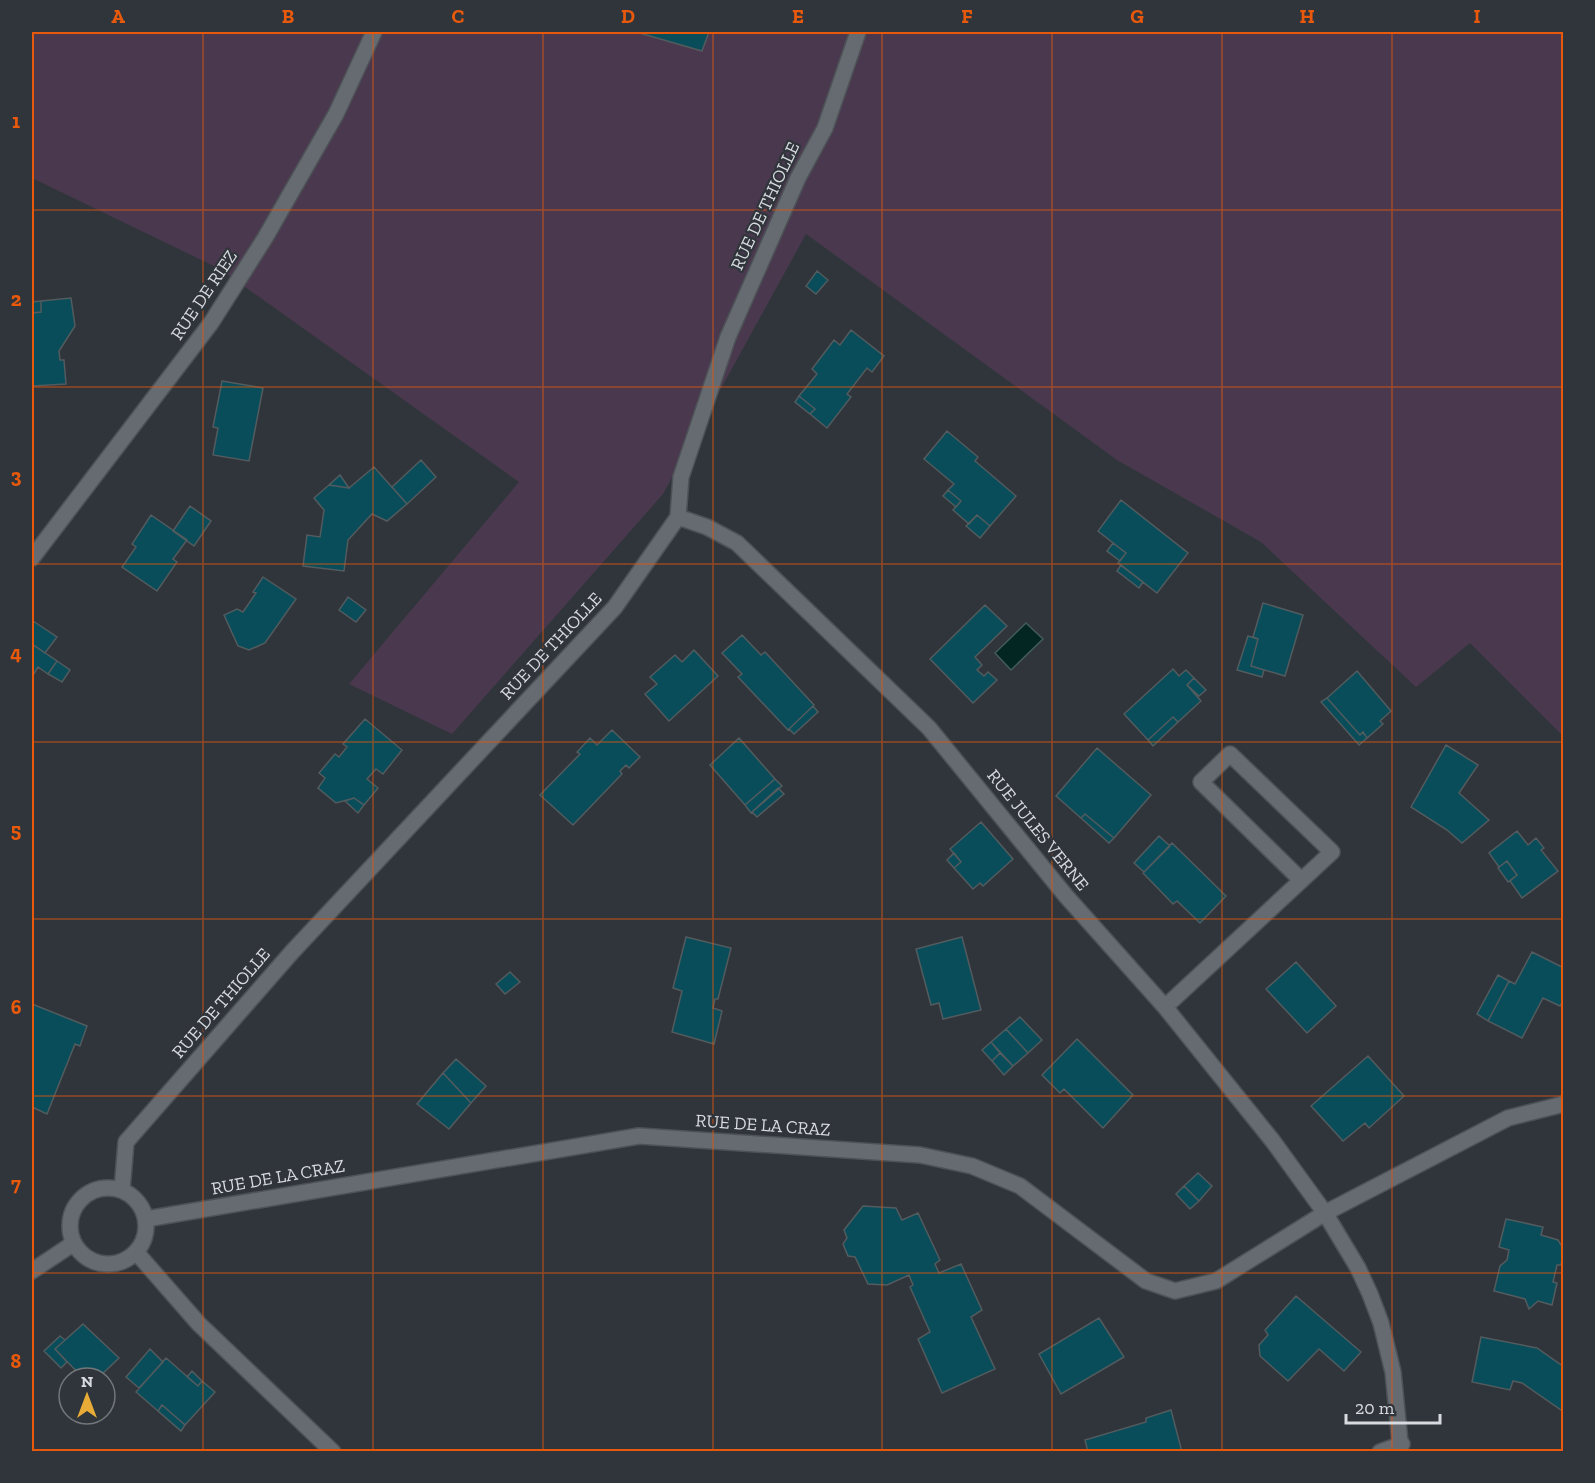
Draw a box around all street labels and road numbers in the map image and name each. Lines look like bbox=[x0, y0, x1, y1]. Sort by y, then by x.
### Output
street label: RUE DE THIOLLE bbox=[726, 138, 804, 274]
street label: RUE DE RIEZ bbox=[166, 246, 242, 344]
street label: RUE DE THIOLLE bbox=[496, 588, 606, 704]
street label: RUE JULES VERNE bbox=[982, 765, 1094, 895]
street label: RUE DE THIOLLE bbox=[167, 943, 275, 1063]
street label: RUE DE LA CRAZ bbox=[695, 1109, 831, 1141]
street label: RUE DE LA CRAZ bbox=[209, 1154, 347, 1200]

